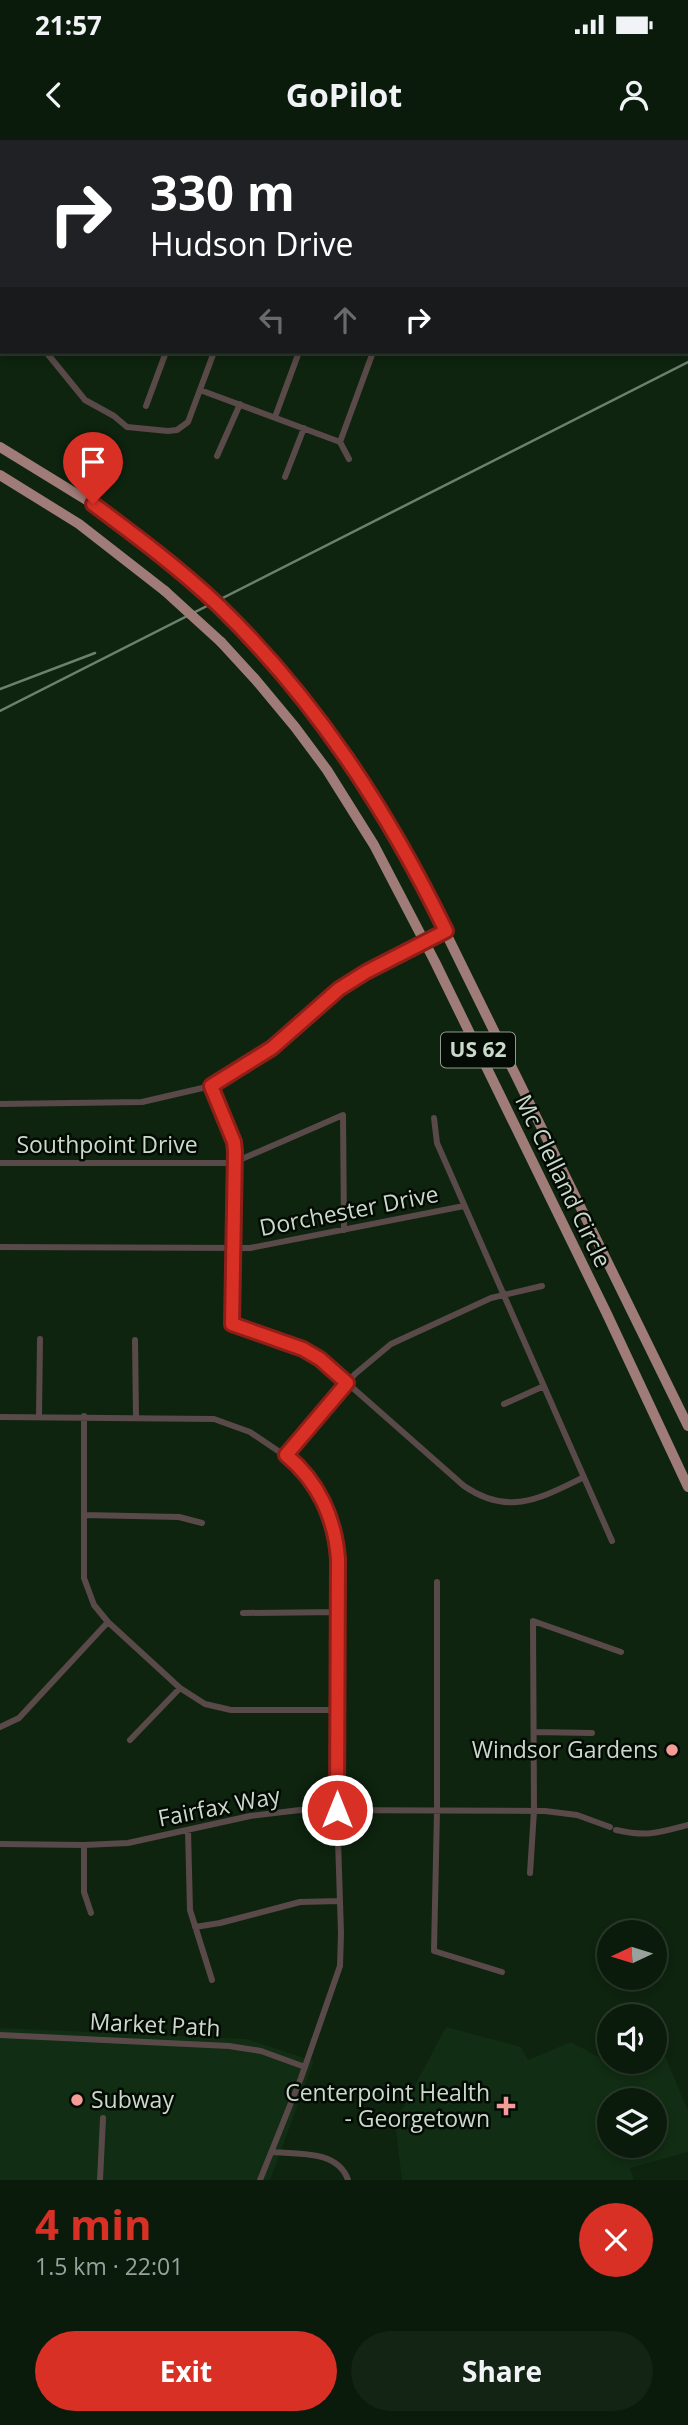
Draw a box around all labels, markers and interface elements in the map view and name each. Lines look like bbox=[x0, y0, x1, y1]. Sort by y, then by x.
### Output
text: 21:57 bbox=[35, 7, 102, 43]
text: GoPilot bbox=[286, 73, 402, 116]
icon: back bbox=[35, 76, 73, 114]
icon: person bbox=[615, 76, 653, 114]
text: 330 m bbox=[150, 159, 295, 225]
icon: right bbox=[35, 168, 126, 259]
text: Hudson Drive bbox=[150, 222, 354, 265]
icon: left bbox=[253, 301, 291, 339]
icon: ahead bbox=[326, 301, 364, 339]
icon: right bbox=[399, 301, 437, 339]
pin bbox=[63, 432, 123, 504]
icon: arrive bbox=[74, 443, 112, 481]
road number: US 62 bbox=[441, 1032, 515, 1068]
street label: Mc Clelland Circle bbox=[508, 1089, 620, 1272]
street label: Southpoint Drive bbox=[16, 1128, 198, 1160]
street label: Dorchester Drive bbox=[257, 1177, 441, 1243]
place label: Windsor Gardens bbox=[472, 1733, 658, 1765]
marker: Windsor Gardens bbox=[664, 1742, 680, 1758]
position arrow bbox=[300, 1773, 374, 1847]
street label: Fairfax Way bbox=[155, 1778, 283, 1834]
north arrow bbox=[597, 1920, 667, 1990]
map controls bbox=[597, 1920, 667, 2158]
button: sound bbox=[597, 2004, 667, 2074]
street label: Market Path bbox=[89, 2005, 221, 2043]
place label: Centerpoint Health - Georgetown bbox=[285, 2076, 490, 2134]
place label: Subway bbox=[91, 2083, 174, 2115]
button: layers bbox=[597, 2088, 667, 2158]
marker: Subway bbox=[69, 2092, 85, 2108]
marker: Centerpoint Health - Georgetown bbox=[496, 2096, 516, 2116]
text: 4 min bbox=[35, 2195, 152, 2252]
button: close bbox=[579, 2203, 653, 2277]
text: 1.5 km · 22:01 bbox=[35, 2250, 183, 2282]
button: Exit bbox=[35, 2331, 337, 2411]
button: Share bbox=[351, 2331, 653, 2411]

